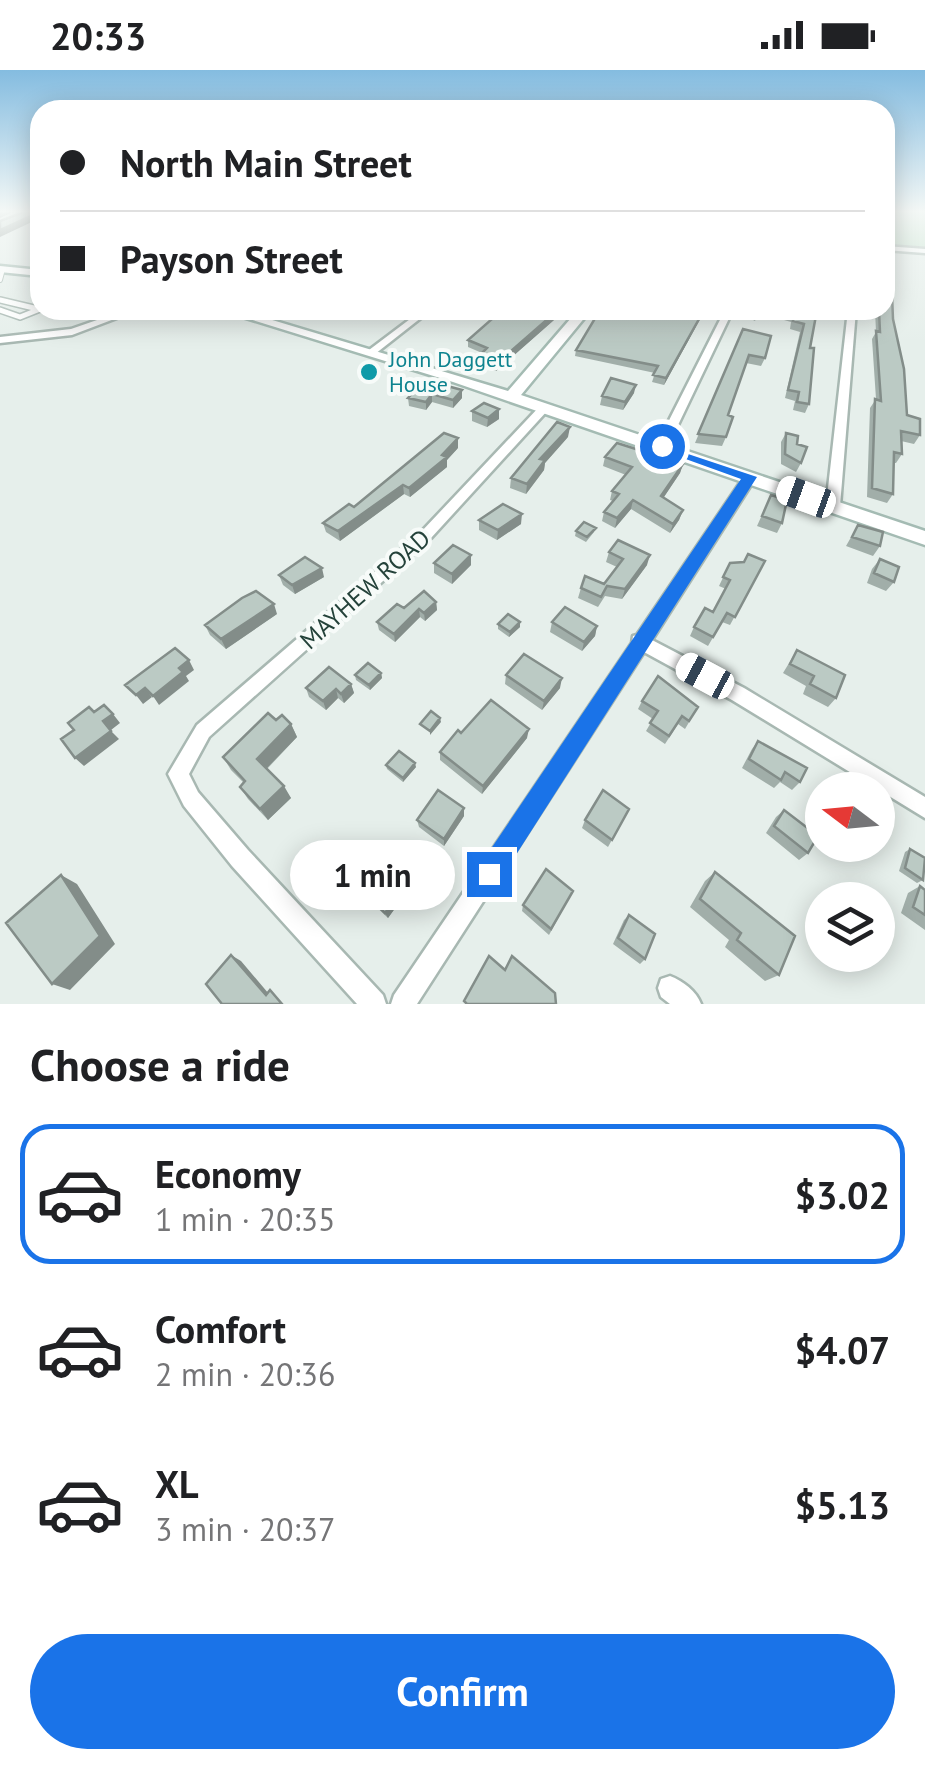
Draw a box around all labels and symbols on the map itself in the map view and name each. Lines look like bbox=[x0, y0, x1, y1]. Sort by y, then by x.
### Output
place label: John Daggett House bbox=[388, 345, 513, 398]
marker: John Daggett House bbox=[358, 361, 380, 383]
route start bbox=[640, 424, 685, 469]
car bbox=[773, 473, 839, 521]
street label: MAYHEW ROAD bbox=[293, 522, 437, 656]
car bbox=[671, 649, 739, 703]
north arrow bbox=[805, 772, 895, 862]
callout: 1 min bbox=[289, 839, 454, 909]
route end bbox=[467, 852, 512, 897]

